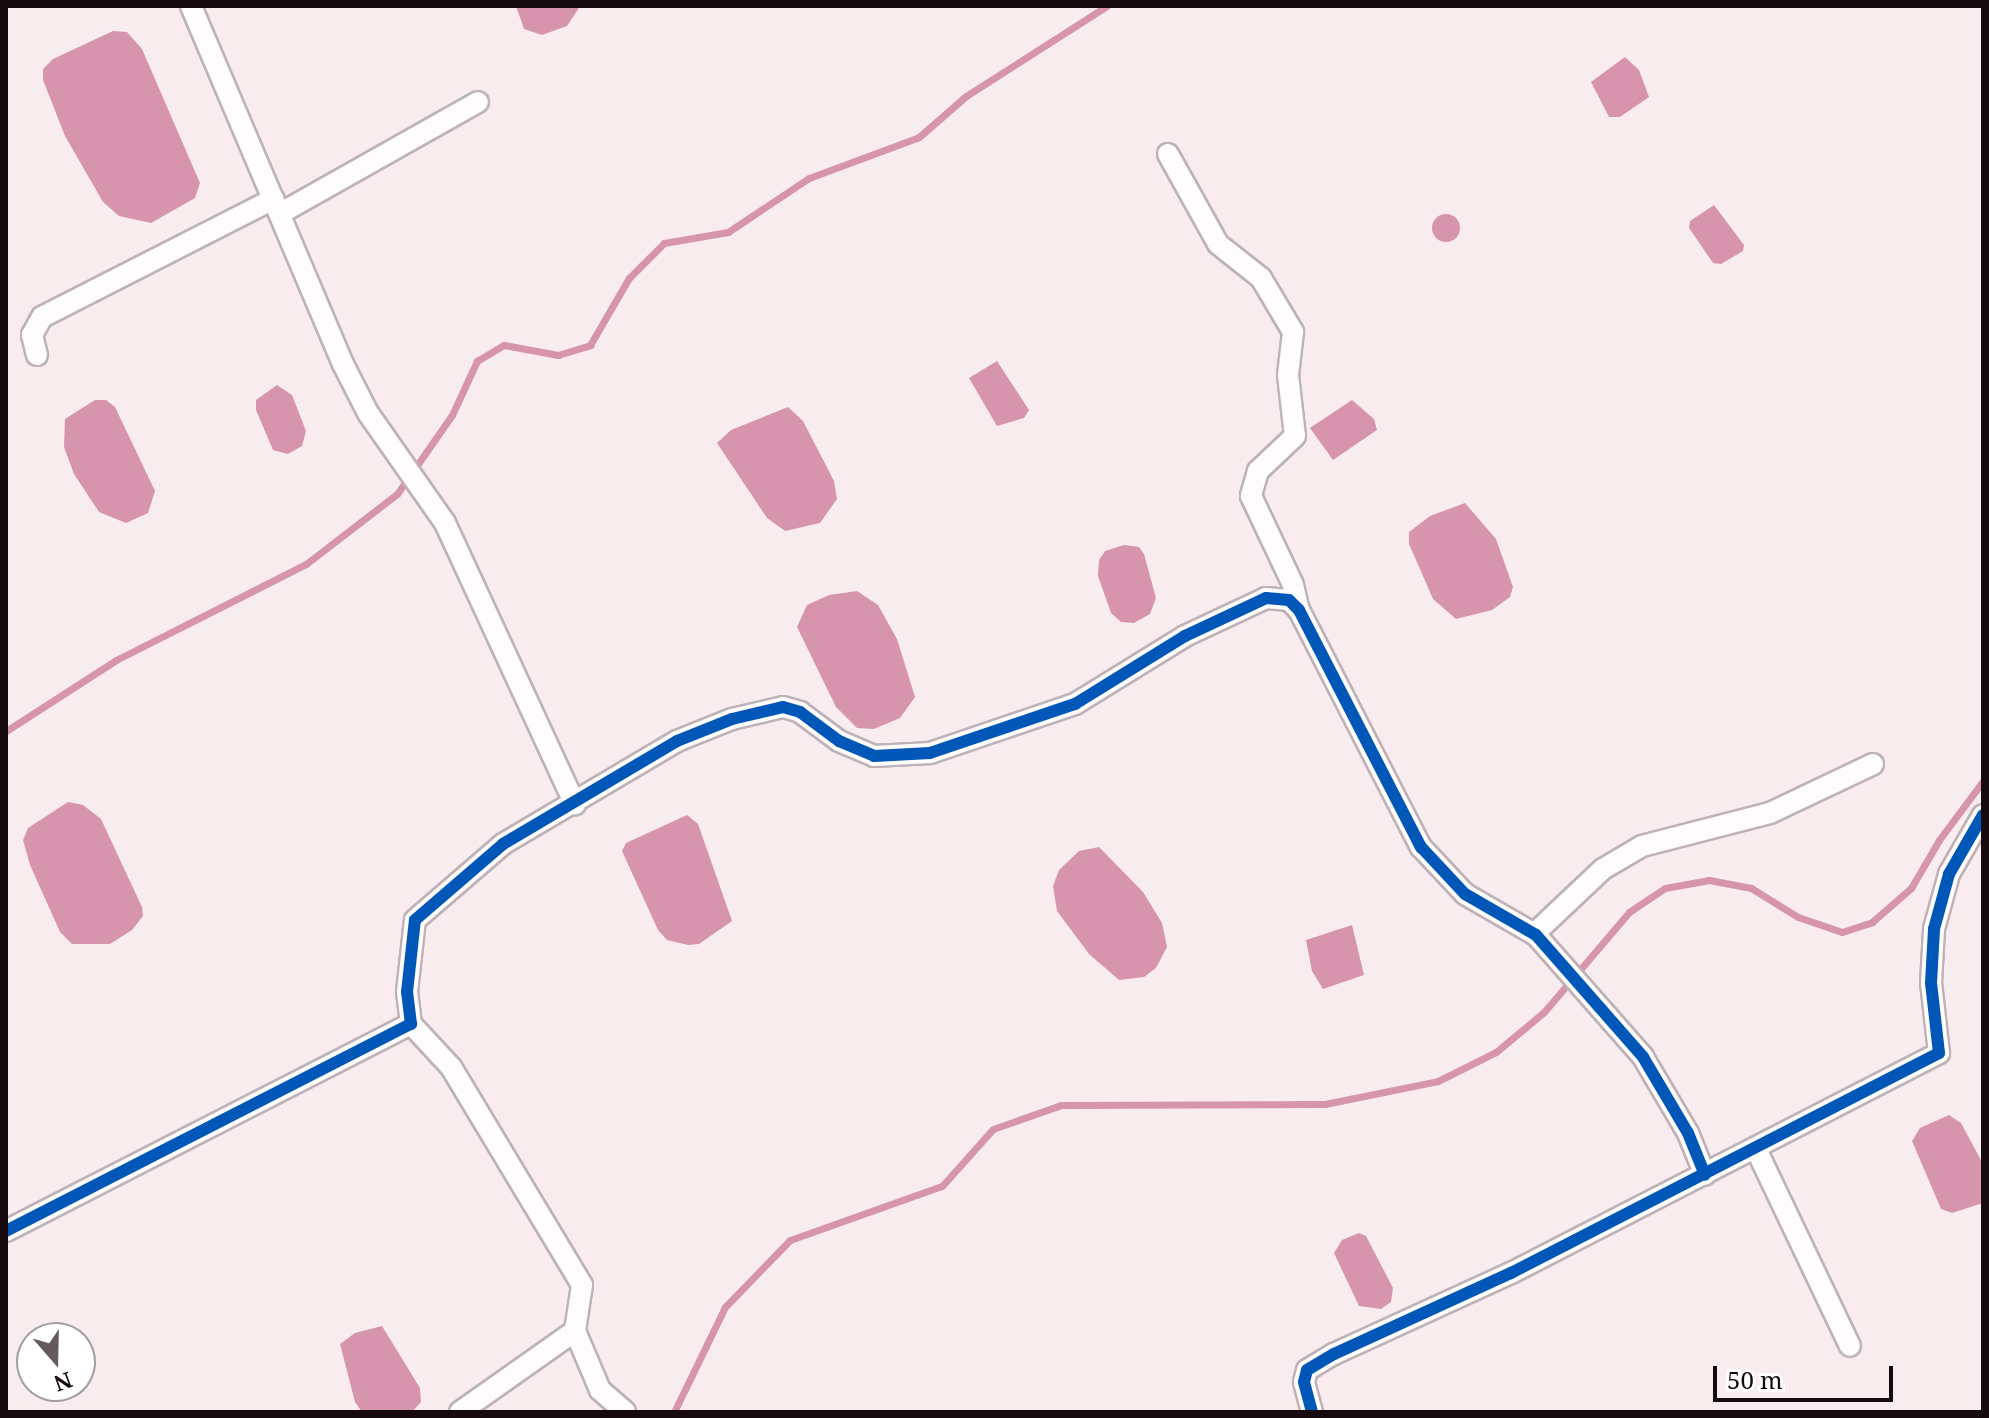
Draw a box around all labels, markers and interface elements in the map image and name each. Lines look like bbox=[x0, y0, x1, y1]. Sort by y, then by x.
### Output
north arrow bbox=[16, 1322, 96, 1402]
scale bar bbox=[1717, 1350, 1897, 1400]
text: 50 m bbox=[1727, 1363, 1783, 1396]
text: N bbox=[50, 1366, 77, 1400]

